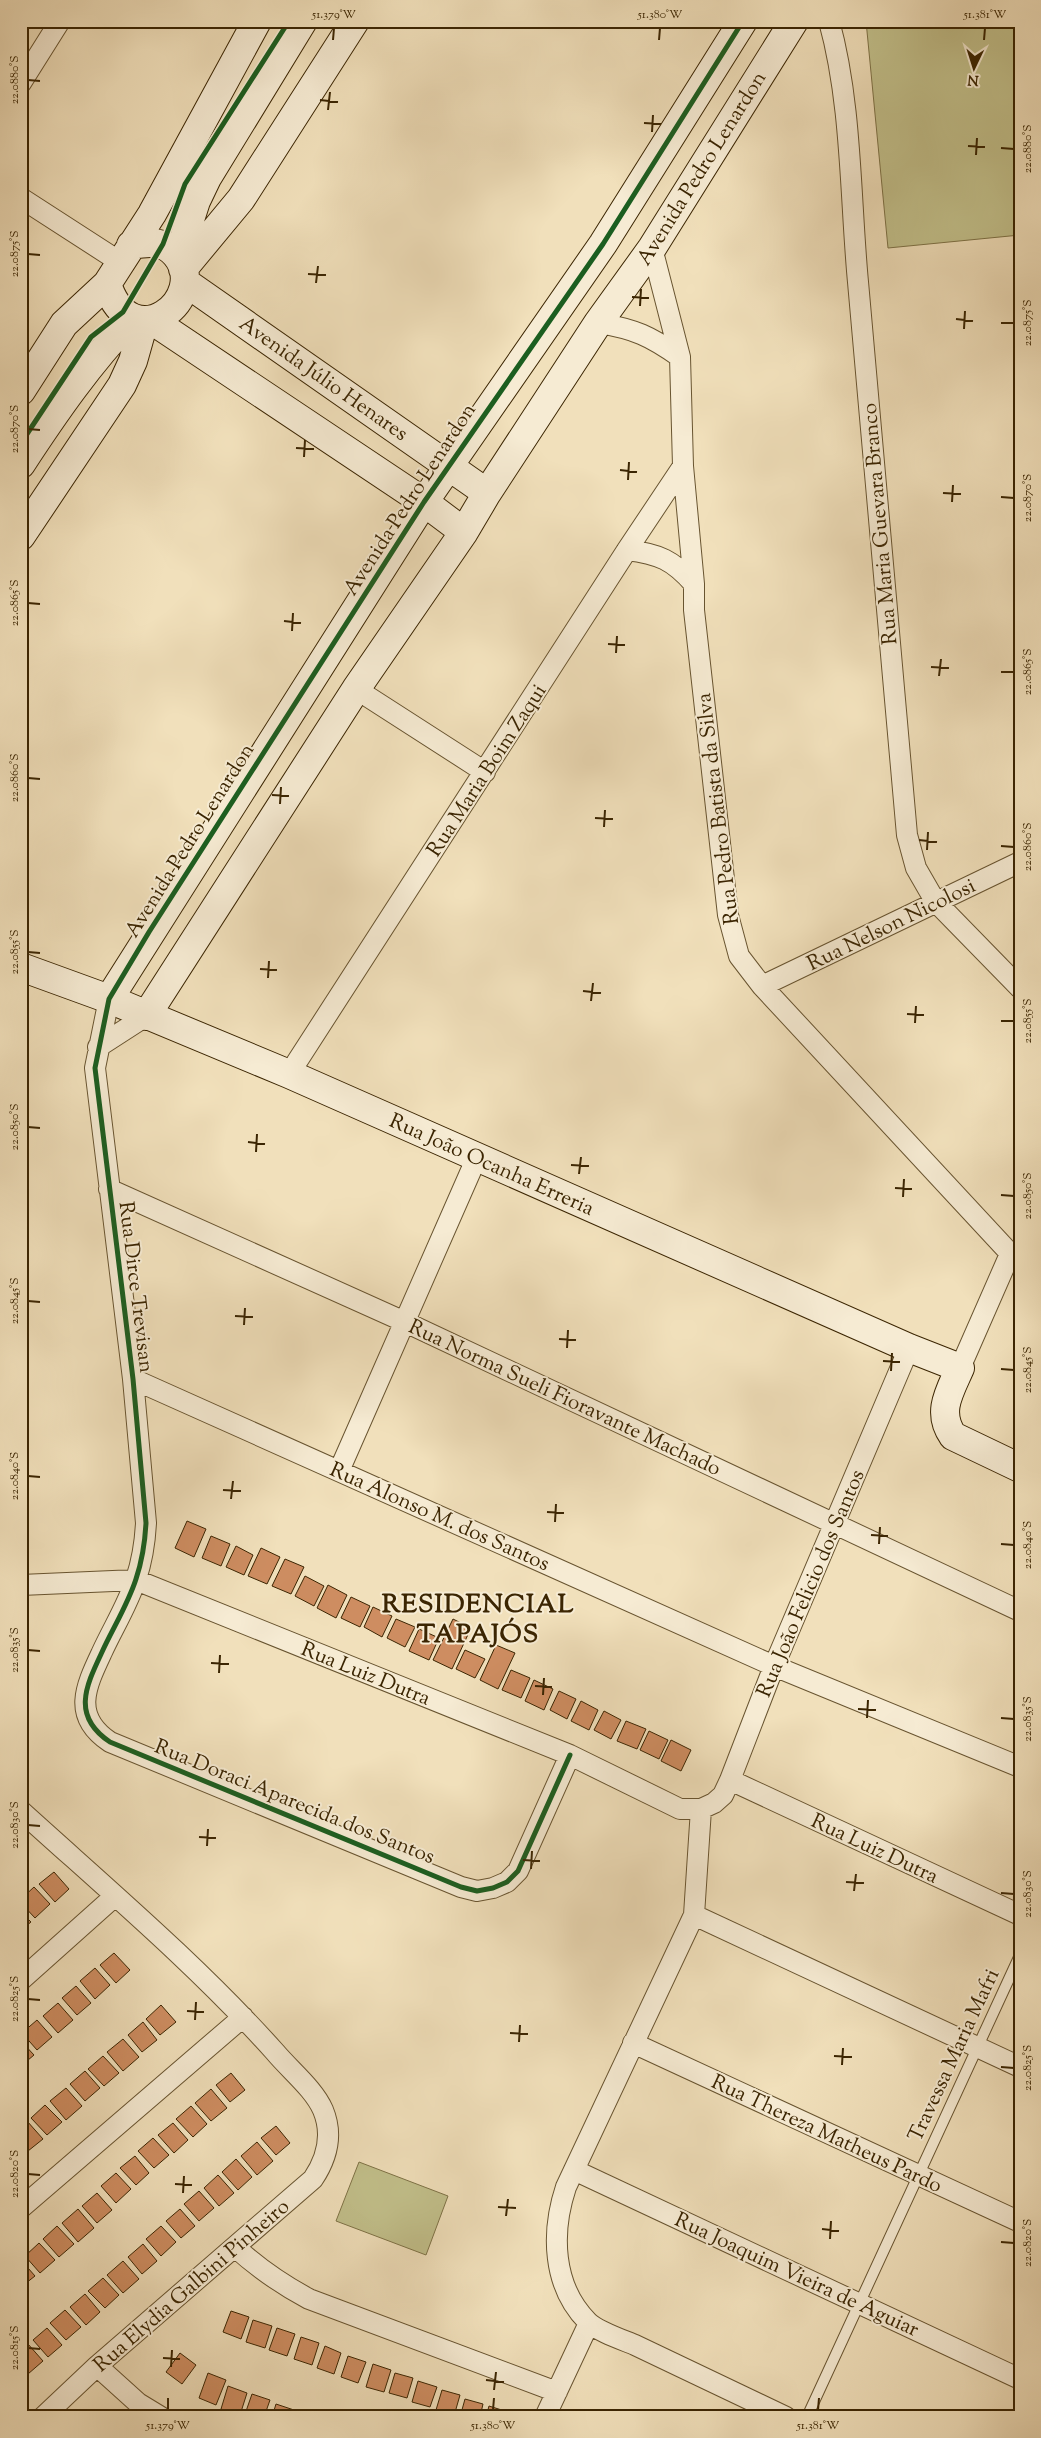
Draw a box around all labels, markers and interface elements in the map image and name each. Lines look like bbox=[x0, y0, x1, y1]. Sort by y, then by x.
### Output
text: 51.379°W bbox=[311, 6, 357, 24]
text: 51.380°W bbox=[637, 6, 683, 24]
text: 51.381°W bbox=[963, 6, 1007, 24]
north arrow bbox=[948, 42, 998, 92]
text: 22.0880°S bbox=[6, 56, 24, 104]
street label: Avenida Pedro Lenardon bbox=[631, 66, 775, 272]
text: N bbox=[967, 69, 980, 89]
text: 22.0880°S bbox=[1019, 125, 1037, 173]
text: 22.0875°S bbox=[6, 231, 24, 277]
text: 22.0875°S bbox=[1019, 300, 1037, 346]
street label: Avenida Júlio Henares bbox=[232, 310, 414, 449]
street label: Avenida Pedro Lenardon bbox=[337, 398, 484, 602]
street label: Rua Maria Guevara Branco bbox=[855, 402, 907, 646]
text: 22.0870°S bbox=[6, 405, 24, 453]
text: 22.0870°S bbox=[1019, 474, 1037, 522]
text: 22.0865°S bbox=[6, 580, 24, 626]
text: 22.0865°S bbox=[1019, 649, 1037, 695]
street label: Rua Maria Boim Zaqui bbox=[420, 679, 555, 863]
street label: Rua Pedro Batista da Silva bbox=[690, 691, 748, 926]
street label: Avenida Pedro Lenardon bbox=[119, 738, 263, 944]
text: 22.0860°S bbox=[6, 754, 24, 802]
text: 22.0860°S bbox=[1019, 823, 1037, 871]
street label: Rua Nelson Nicolosi bbox=[803, 872, 981, 980]
text: 22.0855°S bbox=[6, 930, 24, 974]
text: 22.0855°S bbox=[1019, 999, 1037, 1043]
text: 22.0850°S bbox=[6, 1104, 24, 1150]
street label: Rua João Ocanha Erreria bbox=[384, 1107, 599, 1225]
text: 22.0850°S bbox=[1019, 1173, 1037, 1219]
street label: Rua Dirce Trevisan bbox=[110, 1200, 160, 1375]
text: 22.0845°S bbox=[6, 1278, 24, 1324]
street label: Rua Norma Sueli Fioravante Machado bbox=[403, 1313, 725, 1485]
text: 22.0845°S bbox=[1019, 1347, 1037, 1393]
text: 22.0840°S bbox=[6, 1452, 24, 1500]
street label: Rua Alonso M. dos Santos bbox=[324, 1456, 554, 1580]
street label: Rua João Felicio dos Santos bbox=[750, 1465, 873, 1702]
text: 22.0840°S bbox=[1019, 1521, 1037, 1569]
district label: RESIDENCIAL TAPAJÓS bbox=[382, 1587, 574, 1654]
text: 22.0835°S bbox=[6, 1627, 24, 1673]
street label: Rua Luiz Dutra bbox=[296, 1635, 435, 1715]
text: 22.0835°S bbox=[1019, 1696, 1037, 1742]
street label: Rua Doraci Aparecida dos Santos bbox=[149, 1733, 439, 1873]
text: 22.0830°S bbox=[6, 1801, 24, 1849]
street label: Rua Luiz Dutra bbox=[806, 1807, 943, 1893]
text: 22.0830°S bbox=[1019, 1870, 1037, 1918]
street label: Travessa Maria Mafri bbox=[902, 1964, 1008, 2147]
text: 22.0825°S bbox=[6, 1976, 24, 2022]
text: 22.0825°S bbox=[1019, 2045, 1037, 2091]
street label: Rua Thereza Matheus Pardo bbox=[706, 2068, 947, 2202]
text: 22.0820°S bbox=[6, 2150, 24, 2198]
street label: Rua Elydia Galbini Pinheiro bbox=[88, 2193, 297, 2380]
street label: Rua Joaquim Vieira de Aguiar bbox=[669, 2206, 923, 2346]
text: 22.0820°S bbox=[1019, 2219, 1037, 2267]
text: 22.0815°S bbox=[6, 2326, 24, 2370]
text: 51.379°W bbox=[145, 2417, 191, 2435]
text: 51.380°W bbox=[470, 2417, 516, 2435]
text: 51.381°W bbox=[796, 2417, 840, 2435]

